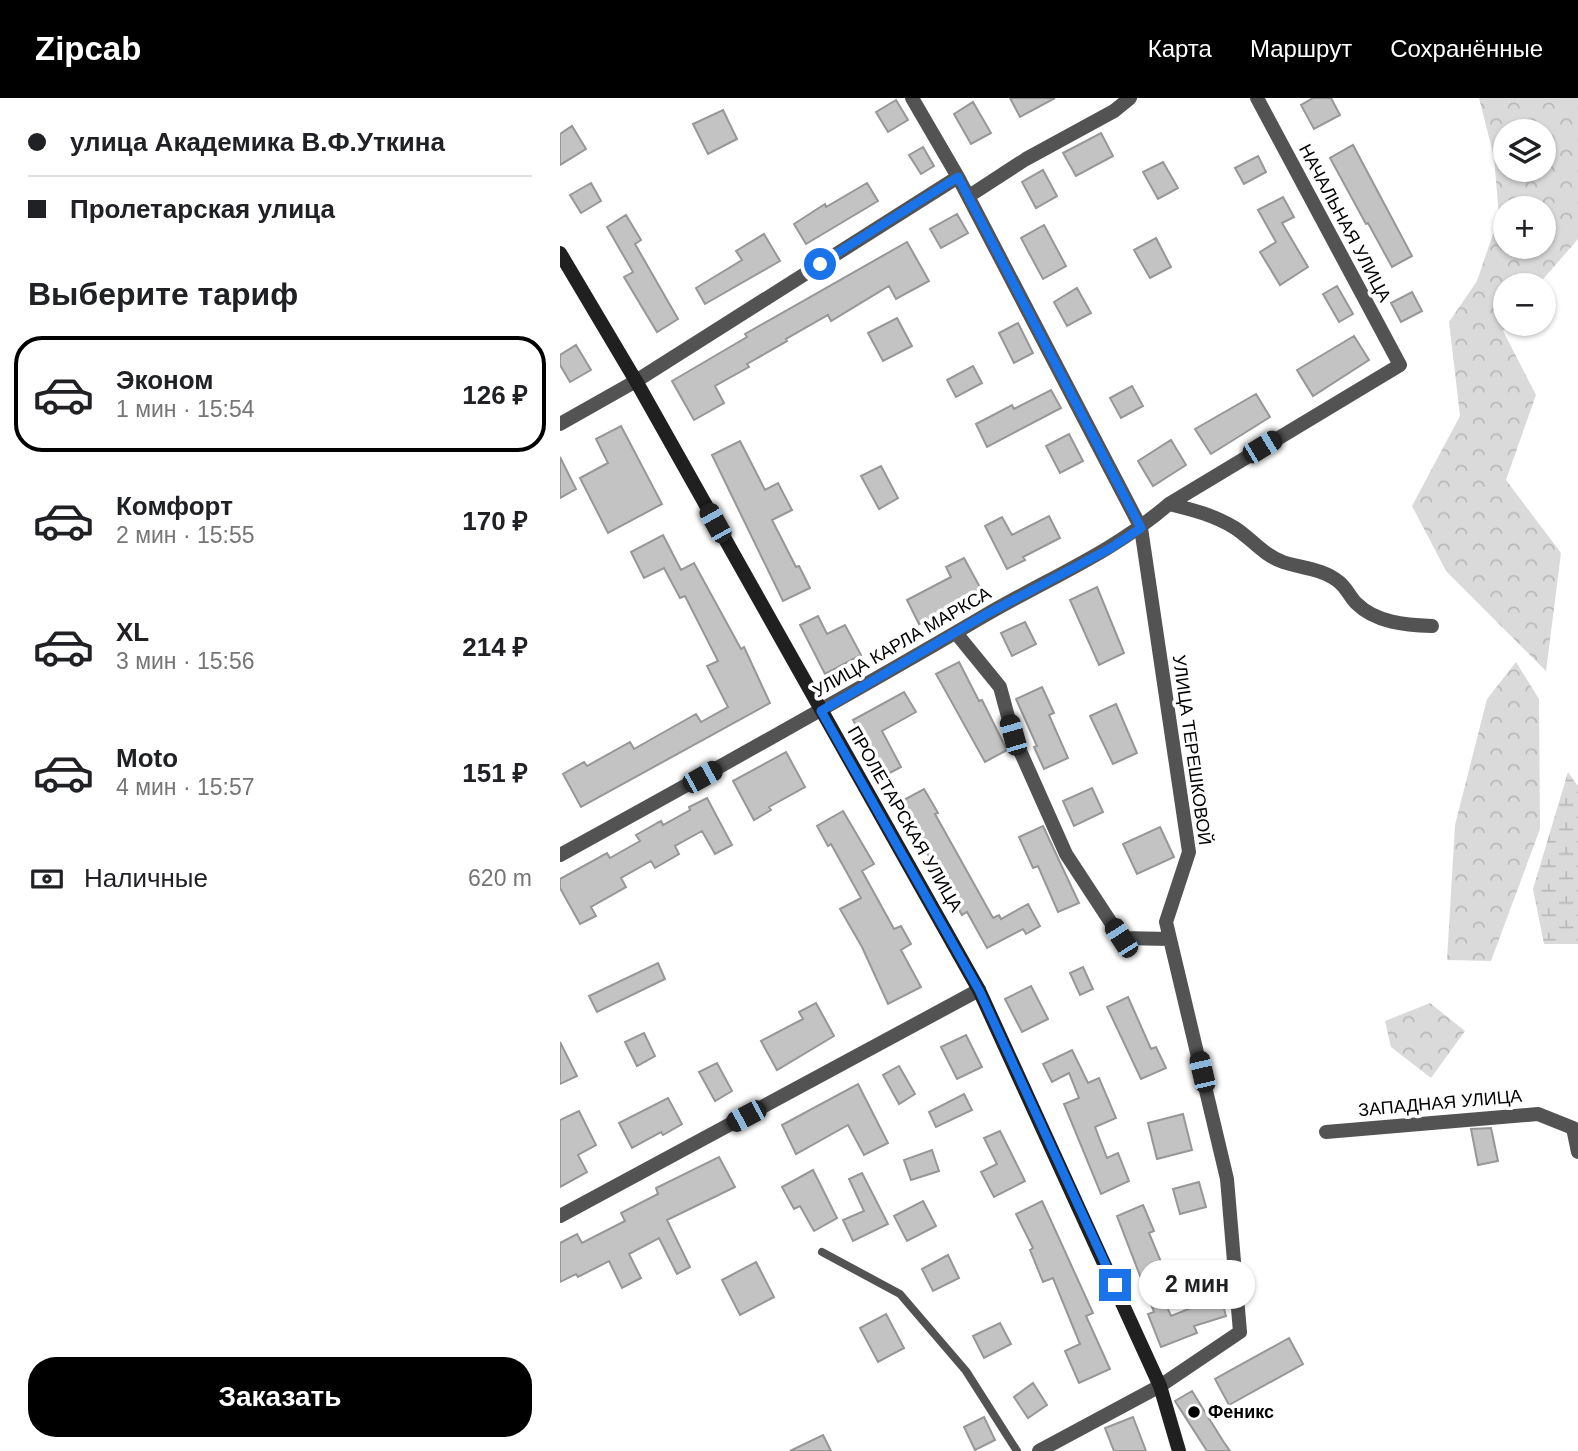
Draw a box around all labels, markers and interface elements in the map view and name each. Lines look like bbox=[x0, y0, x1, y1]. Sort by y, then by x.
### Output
text: Zipcab bbox=[35, 30, 141, 67]
text: Карта bbox=[1148, 35, 1212, 62]
text: Маршрут bbox=[1250, 35, 1352, 62]
text: Сохранённые bbox=[1390, 35, 1543, 62]
map controls bbox=[1493, 119, 1556, 336]
button: layers bbox=[1493, 119, 1556, 182]
text: улица Академика В.Ф.Уткина bbox=[70, 127, 445, 157]
street label: НАЧАЛЬНАЯ УЛИЦА bbox=[1295, 141, 1395, 305]
text: Пролетарская улица bbox=[70, 194, 335, 224]
button: + bbox=[1493, 196, 1556, 259]
route start bbox=[804, 248, 836, 280]
button: − bbox=[1493, 273, 1556, 336]
text: Выберите тариф bbox=[28, 276, 298, 312]
icon: car bbox=[32, 363, 95, 426]
text: Эконом bbox=[116, 365, 214, 395]
text: 126 ₽ bbox=[462, 380, 528, 410]
text: 1 мин · 15:54 bbox=[116, 396, 255, 422]
car bbox=[1239, 427, 1286, 467]
icon: car bbox=[32, 489, 95, 552]
text: Комфорт bbox=[116, 491, 233, 521]
car bbox=[696, 500, 735, 546]
text: 170 ₽ bbox=[462, 506, 528, 536]
text: 2 мин · 15:55 bbox=[116, 522, 255, 548]
street label: УЛИЦА КАРЛА МАРКСА bbox=[809, 583, 995, 701]
icon: car bbox=[32, 615, 95, 678]
text: XL bbox=[116, 617, 149, 647]
text: 214 ₽ bbox=[462, 632, 528, 662]
text: 3 мин · 15:56 bbox=[116, 648, 255, 674]
street label: УЛИЦА ТЕРЕШКОВОЙ bbox=[1169, 653, 1216, 846]
car bbox=[998, 712, 1029, 758]
street label: ПРОЛЕТАРСКАЯ УЛИЦА bbox=[844, 723, 966, 915]
icon: car bbox=[32, 741, 95, 804]
text: Moto bbox=[116, 743, 178, 773]
text: 151 ₽ bbox=[462, 758, 528, 788]
car bbox=[679, 758, 726, 796]
text: 4 мин · 15:57 bbox=[116, 774, 255, 800]
icon: cash bbox=[28, 860, 66, 898]
text: Наличные bbox=[84, 863, 208, 893]
text: 620 m bbox=[468, 865, 532, 891]
car bbox=[1101, 915, 1142, 961]
car bbox=[1188, 1049, 1217, 1095]
street label: ЗАПАДНАЯ УЛИЦА bbox=[1357, 1086, 1523, 1120]
car bbox=[723, 1097, 770, 1135]
callout: 2 мин bbox=[1140, 1260, 1255, 1310]
route end bbox=[1099, 1269, 1131, 1301]
text: 2 мин bbox=[1165, 1271, 1229, 1297]
button: Заказать bbox=[28, 1357, 532, 1437]
place label: Феникс bbox=[1208, 1402, 1274, 1422]
marker: Феникс bbox=[1186, 1404, 1202, 1420]

